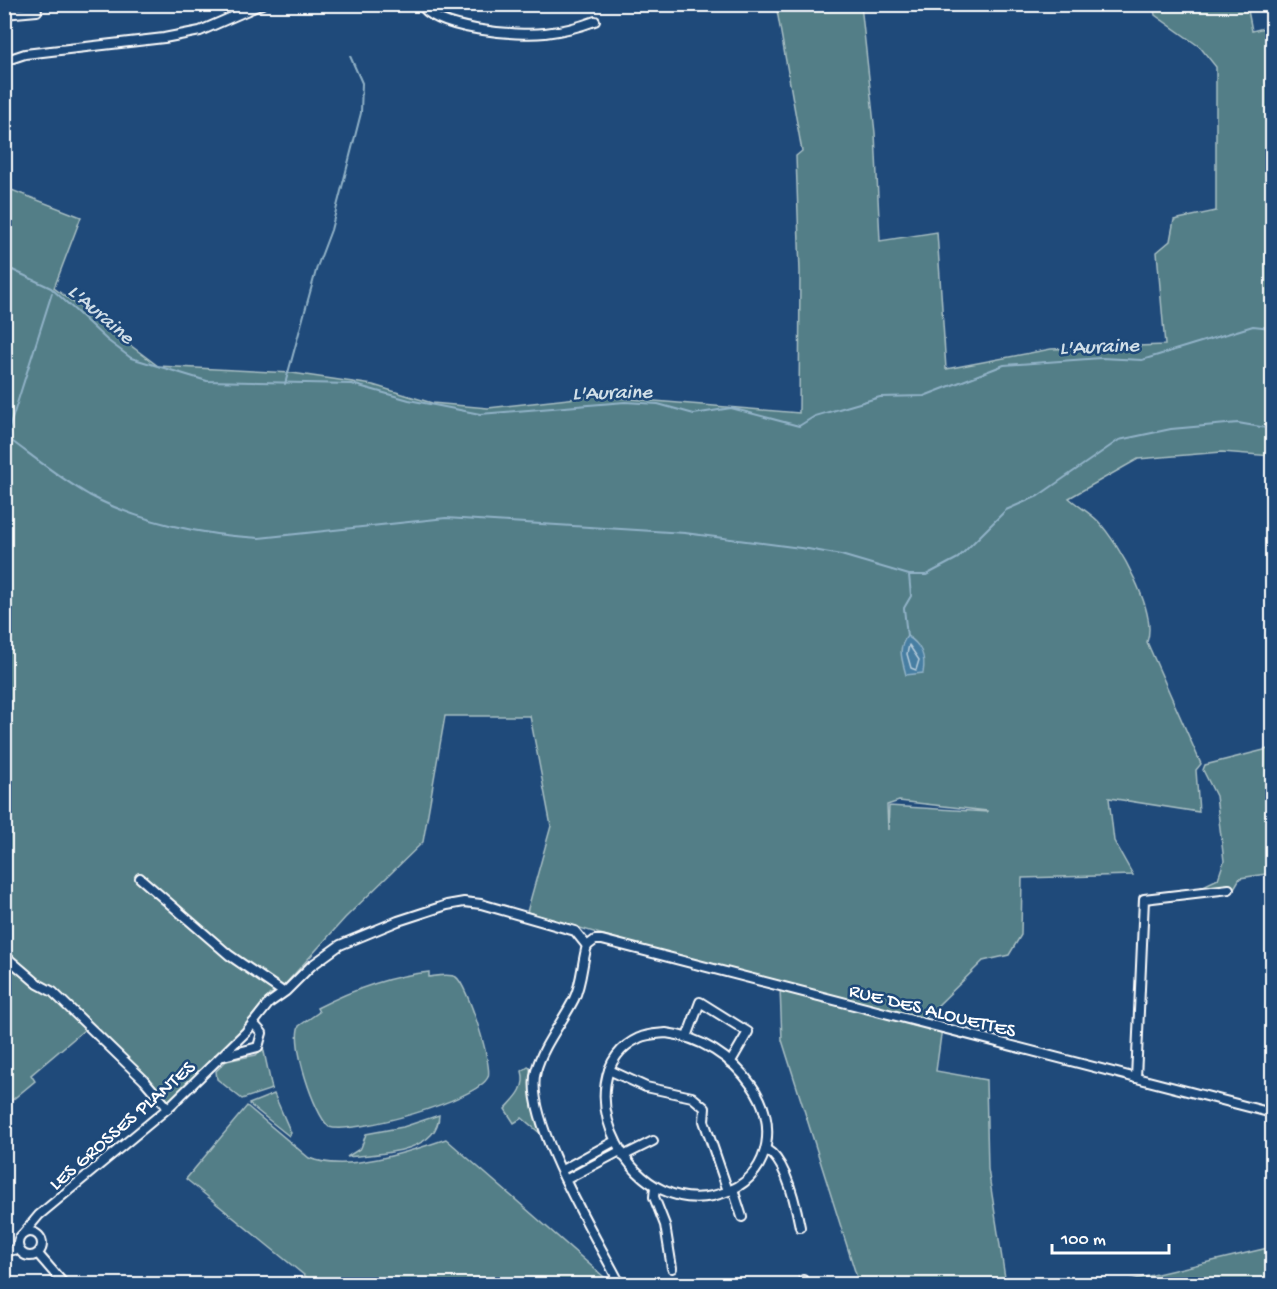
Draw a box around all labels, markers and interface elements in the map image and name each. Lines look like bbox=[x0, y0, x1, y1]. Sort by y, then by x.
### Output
water label: L'Auraine bbox=[61, 280, 139, 352]
water label: L'Auraine bbox=[1059, 335, 1141, 362]
water label: L'Auraine bbox=[572, 381, 653, 408]
street label: RUE DES ALOUETTES bbox=[846, 981, 1019, 1044]
street label: LES GROSSES PLANTES bbox=[45, 1056, 202, 1197]
scale bar bbox=[1052, 1217, 1169, 1255]
text: 100 m bbox=[1060, 1230, 1106, 1251]

